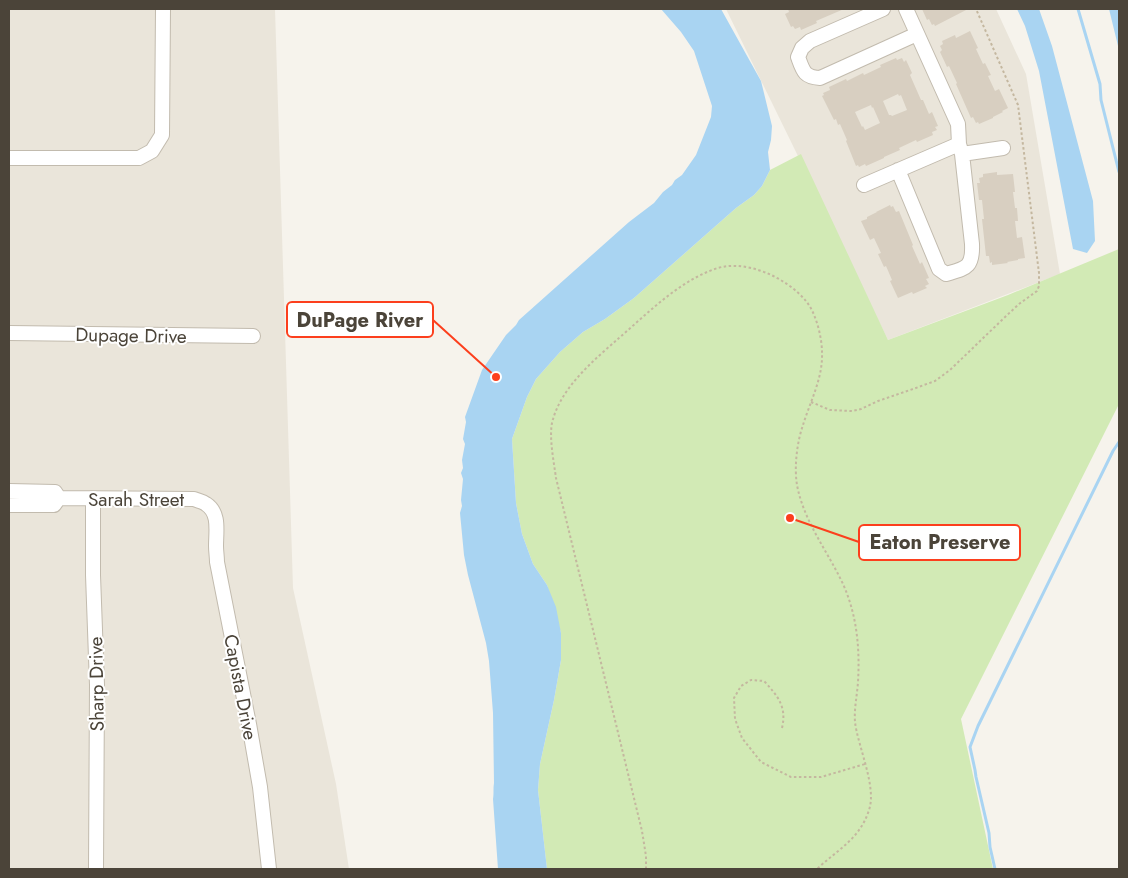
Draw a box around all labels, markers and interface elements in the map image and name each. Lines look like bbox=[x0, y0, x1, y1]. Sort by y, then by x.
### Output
callout: DuPage River bbox=[287, 302, 433, 337]
text: DuPage River bbox=[297, 306, 424, 335]
street label: Dupage Drive bbox=[75, 321, 187, 350]
street label: Sarah Street bbox=[88, 486, 185, 513]
callout: Eaton Preserve bbox=[859, 525, 1020, 560]
text: Eaton Preserve bbox=[869, 528, 1011, 557]
street label: Capista Drive bbox=[217, 632, 264, 743]
street label: Sharp Drive bbox=[82, 636, 111, 732]

